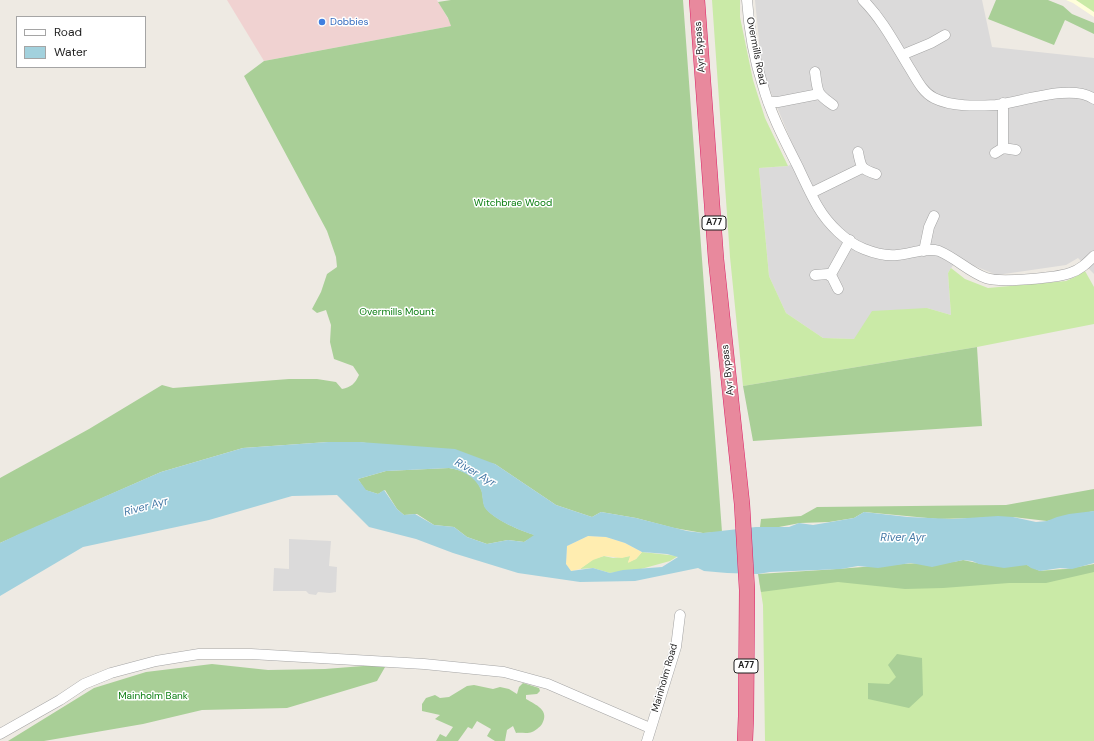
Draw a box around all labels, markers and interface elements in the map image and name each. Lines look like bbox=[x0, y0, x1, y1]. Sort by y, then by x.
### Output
legend bbox=[16, 16, 146, 68]
place label: Dobbies bbox=[330, 16, 368, 28]
street label: Overmills Road bbox=[744, 16, 768, 86]
marker: Dobbies bbox=[317, 17, 327, 27]
street label: Ayr Bypass bbox=[692, 21, 708, 73]
text: Road bbox=[54, 24, 82, 40]
text: Water bbox=[54, 44, 87, 60]
park label: Witchbrae Wood bbox=[474, 197, 552, 209]
road number: A77 bbox=[702, 216, 726, 230]
park label: Overmills Mount bbox=[359, 306, 435, 318]
street label: Ayr Bypass bbox=[719, 344, 737, 396]
water label: River Ayr bbox=[452, 456, 498, 490]
water label: River Ayr bbox=[122, 495, 170, 519]
water label: River Ayr bbox=[880, 531, 926, 545]
street label: Mainholm Road bbox=[649, 642, 681, 714]
road number: A77 bbox=[734, 659, 758, 673]
park label: Mainholm Bank bbox=[118, 690, 188, 702]

